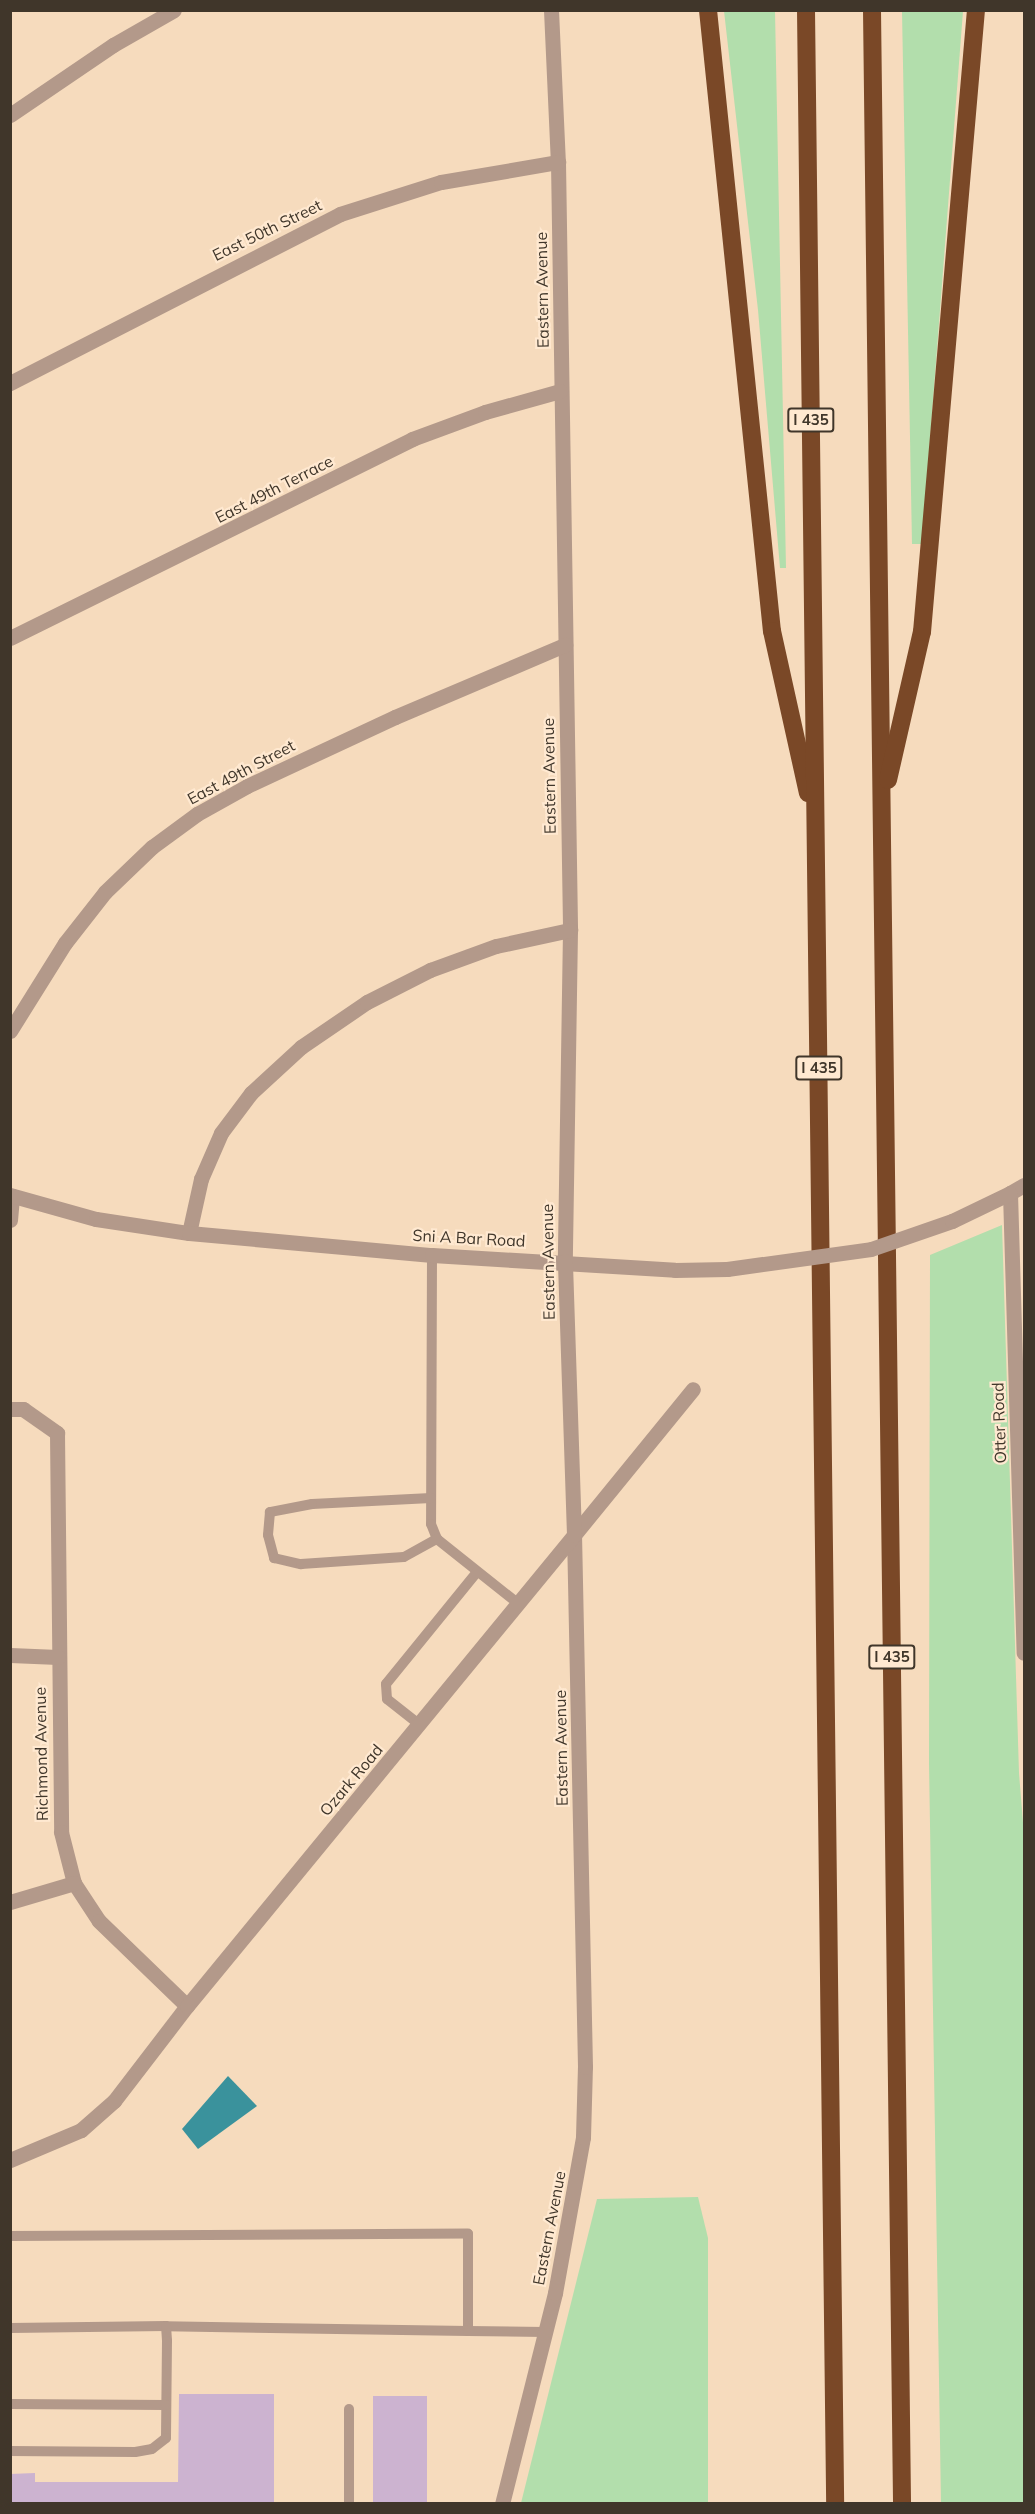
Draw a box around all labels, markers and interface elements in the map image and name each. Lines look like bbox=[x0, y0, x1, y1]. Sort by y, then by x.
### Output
street label: East 50th Street bbox=[209, 195, 325, 265]
street label: Eastern Avenue bbox=[531, 232, 553, 348]
road number: I 435 bbox=[787, 408, 835, 432]
street label: East 49th Terrace bbox=[212, 451, 336, 527]
street label: Eastern Avenue bbox=[538, 718, 560, 834]
street label: East 49th Street bbox=[184, 736, 298, 808]
road number: I 435 bbox=[795, 1056, 843, 1080]
street label: Eastern Avenue bbox=[537, 1204, 559, 1320]
street label: Sni A Bar Road bbox=[412, 1225, 526, 1251]
street label: Otter Road bbox=[988, 1382, 1010, 1464]
road number: I 435 bbox=[868, 1645, 916, 1669]
street label: Richmond Avenue bbox=[30, 1687, 52, 1821]
street label: Eastern Avenue bbox=[550, 1690, 572, 1806]
street label: Ozark Road bbox=[315, 1740, 387, 1820]
street label: Eastern Avenue bbox=[529, 2169, 569, 2287]

